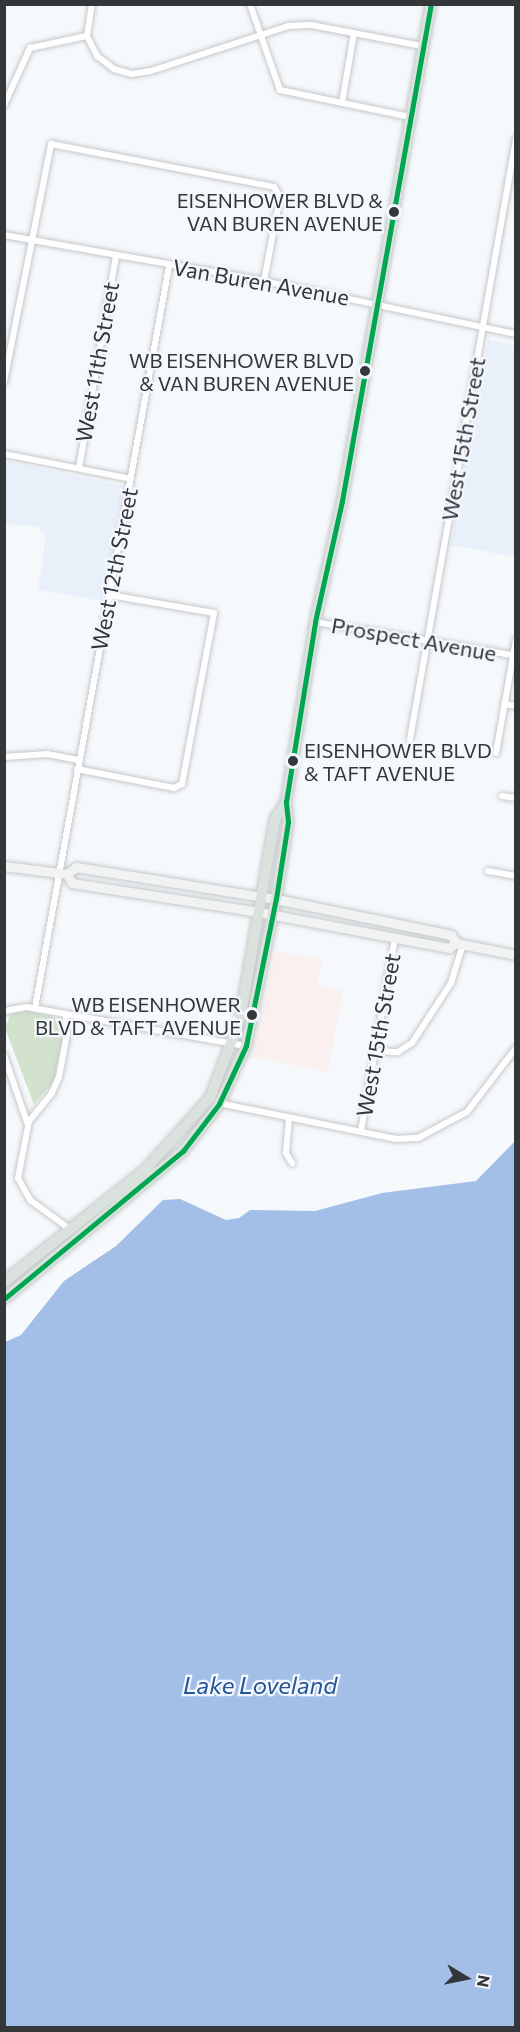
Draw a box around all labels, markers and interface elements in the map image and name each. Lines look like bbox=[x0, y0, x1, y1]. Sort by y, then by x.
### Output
place label: EISENHOWER BLVD & VAN BUREN AVENUE bbox=[177, 189, 383, 236]
marker: EISENHOWER BLVD & VAN BUREN AVENUE bbox=[388, 206, 400, 218]
street label: Van Buren Avenue bbox=[171, 253, 351, 311]
street label: West 11th Street bbox=[70, 280, 124, 444]
place label: WB EISENHOWER BLVD & VAN BUREN AVENUE bbox=[129, 348, 354, 395]
street label: West 15th Street bbox=[436, 355, 490, 523]
marker: WB EISENHOWER BLVD & VAN BUREN AVENUE bbox=[359, 365, 371, 377]
street label: West 12th Street bbox=[85, 485, 143, 653]
street label: Prospect Avenue bbox=[329, 611, 499, 667]
place label: EISENHOWER BLVD & TAFT AVENUE bbox=[304, 738, 492, 785]
marker: EISENHOWER BLVD & TAFT AVENUE bbox=[287, 755, 299, 767]
street label: West 15th Street bbox=[351, 951, 405, 1119]
place label: WB EISENHOWER BLVD & TAFT AVENUE bbox=[35, 992, 241, 1039]
marker: WB EISENHOWER BLVD & TAFT AVENUE bbox=[246, 1009, 258, 1021]
water label: Lake Loveland bbox=[183, 1671, 337, 1699]
north arrow bbox=[436, 1948, 496, 2008]
text: N bbox=[474, 1974, 495, 1989]

